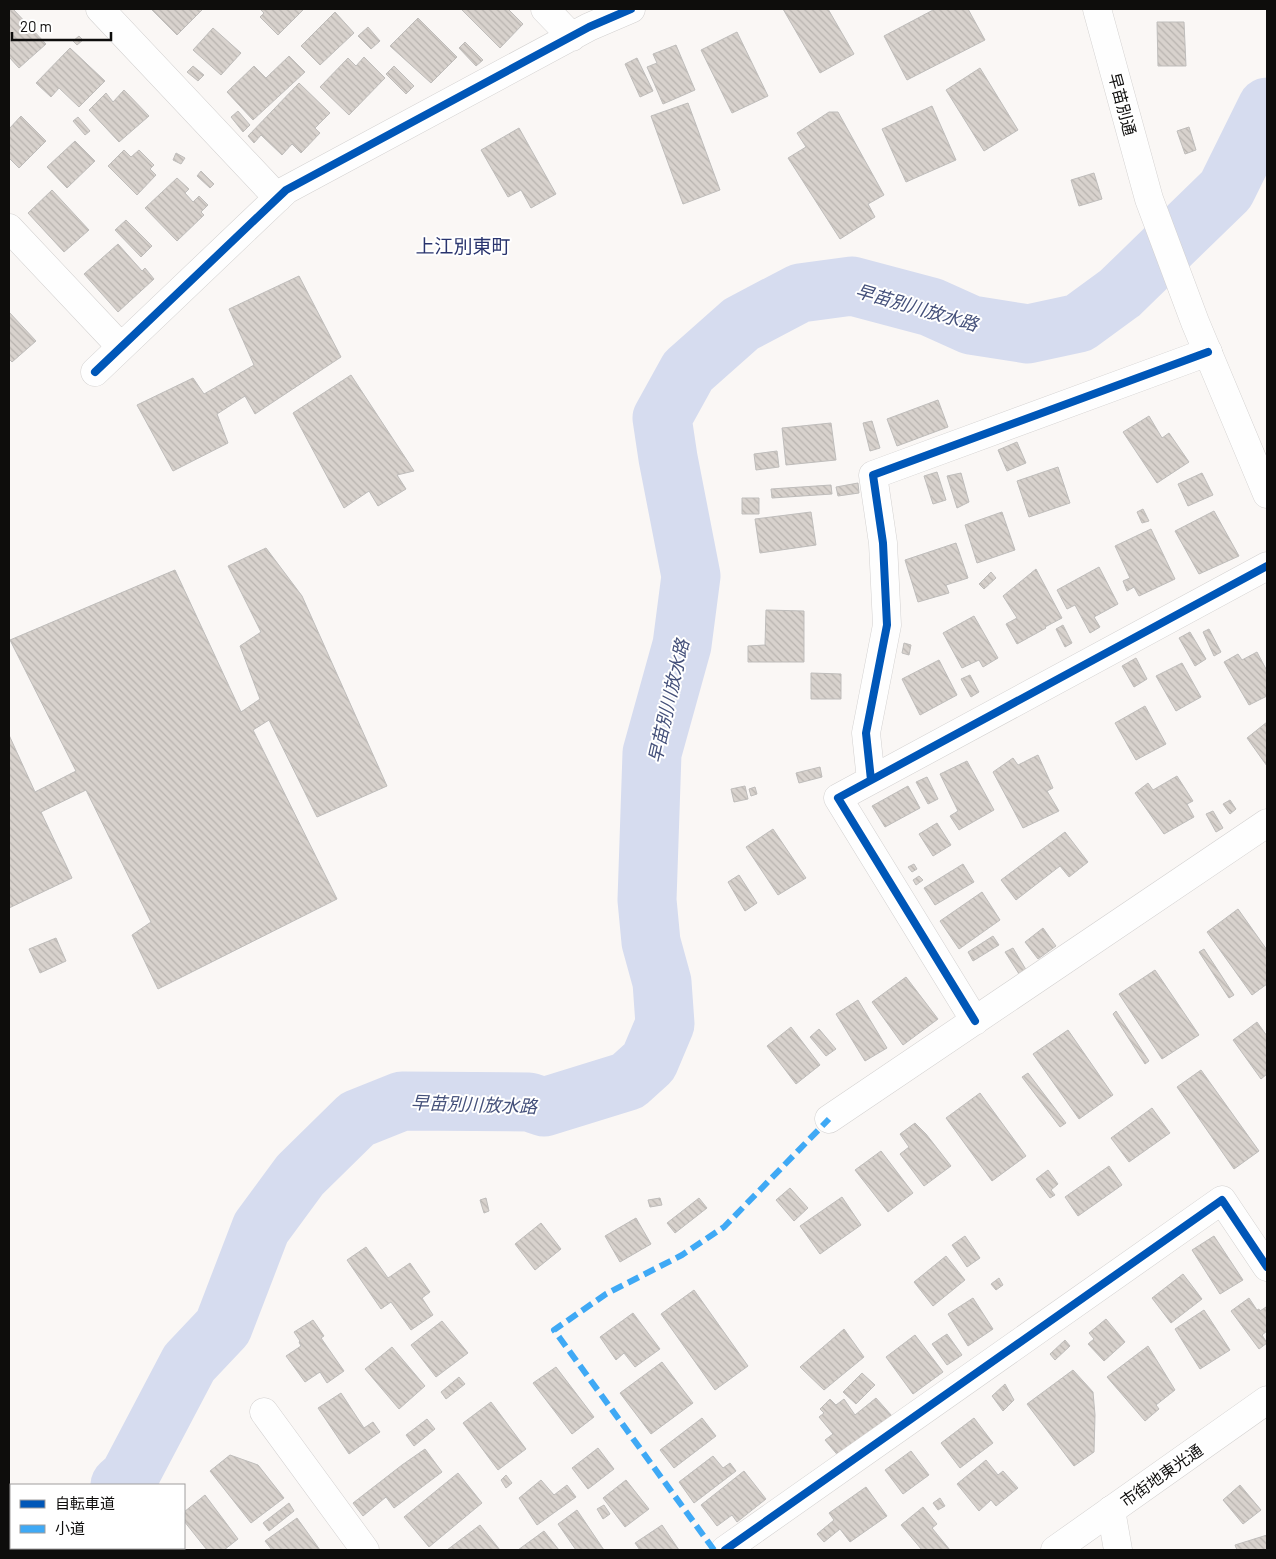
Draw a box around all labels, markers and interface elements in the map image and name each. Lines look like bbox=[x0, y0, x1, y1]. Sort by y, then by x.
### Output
scale bar bbox=[12, 10, 111, 42]
text: 20 m bbox=[20, 17, 52, 35]
street label: 早苗別通 bbox=[1106, 71, 1140, 137]
district label: 上江別東町 bbox=[415, 234, 511, 257]
water label: 早苗別川放水路 bbox=[853, 279, 983, 335]
water label: 早苗別川放水路 bbox=[643, 635, 693, 765]
water label: 早苗別川放水路 bbox=[411, 1091, 539, 1117]
street label: 市街地東光通 bbox=[1116, 1440, 1206, 1510]
legend bbox=[10, 1484, 185, 1549]
text: 自転車道 bbox=[55, 1494, 115, 1512]
text: 小道 bbox=[55, 1519, 85, 1537]

